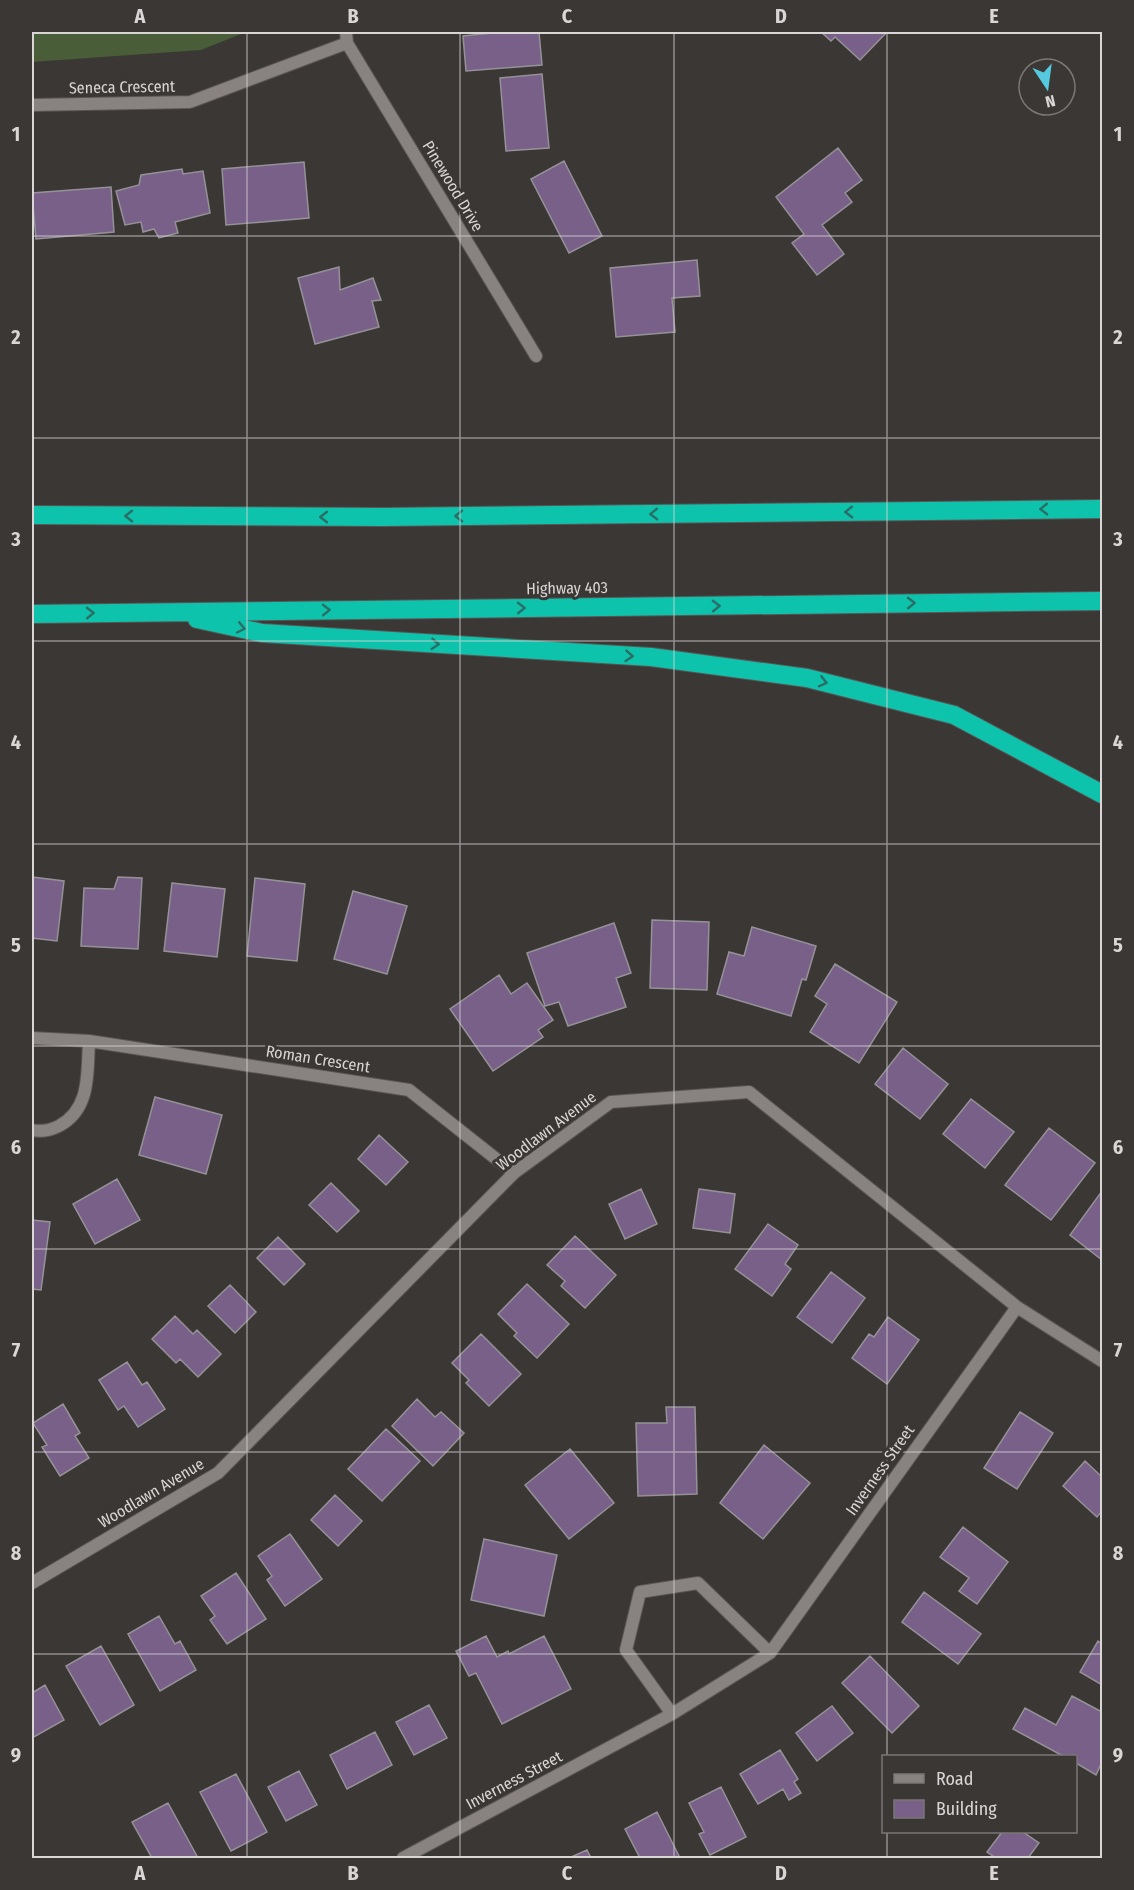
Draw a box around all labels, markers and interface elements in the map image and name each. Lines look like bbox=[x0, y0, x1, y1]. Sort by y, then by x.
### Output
text: A bbox=[134, 4, 147, 28]
text: B bbox=[347, 4, 359, 28]
text: C bbox=[562, 4, 573, 28]
text: D bbox=[775, 4, 787, 28]
text: E bbox=[989, 4, 999, 28]
north arrow bbox=[1017, 57, 1077, 117]
street label: Seneca Crescent bbox=[69, 77, 176, 97]
text: N bbox=[1043, 91, 1057, 111]
text: 1 bbox=[12, 122, 20, 146]
text: 1 bbox=[1114, 122, 1122, 146]
street label: Pinewood Drive bbox=[419, 137, 488, 235]
text: 2 bbox=[10, 325, 21, 349]
text: 2 bbox=[1112, 325, 1123, 349]
one-way arrow bbox=[1040, 503, 1049, 515]
one-way arrow bbox=[845, 505, 854, 518]
one-way arrow bbox=[650, 508, 659, 520]
one-way arrow bbox=[125, 510, 134, 522]
one-way arrow bbox=[455, 510, 464, 522]
one-way arrow bbox=[320, 511, 329, 523]
text: 3 bbox=[10, 527, 21, 551]
text: 3 bbox=[1112, 527, 1123, 551]
street label: Highway 403 bbox=[526, 578, 608, 598]
one-way arrow bbox=[907, 597, 916, 610]
one-way arrow bbox=[712, 600, 721, 612]
one-way arrow bbox=[517, 602, 526, 614]
one-way arrow bbox=[322, 604, 331, 616]
one-way arrow bbox=[85, 607, 94, 619]
one-way arrow bbox=[235, 621, 245, 634]
one-way arrow bbox=[430, 637, 439, 650]
one-way arrow bbox=[625, 649, 634, 662]
one-way arrow bbox=[817, 674, 827, 687]
text: 4 bbox=[11, 730, 21, 754]
text: 4 bbox=[1113, 730, 1123, 754]
text: 5 bbox=[11, 933, 21, 957]
text: 5 bbox=[1113, 933, 1123, 957]
street label: Roman Crescent bbox=[265, 1041, 372, 1077]
street label: Woodlawn Avenue bbox=[492, 1087, 600, 1175]
text: 6 bbox=[11, 1135, 21, 1159]
text: 6 bbox=[1113, 1135, 1123, 1159]
text: 7 bbox=[12, 1338, 21, 1362]
text: 7 bbox=[1114, 1338, 1123, 1362]
street label: Inverness Street bbox=[842, 1421, 919, 1519]
street label: Woodlawn Avenue bbox=[95, 1454, 207, 1532]
text: 8 bbox=[11, 1541, 22, 1565]
text: 8 bbox=[1113, 1541, 1124, 1565]
text: 9 bbox=[11, 1743, 21, 1767]
text: 9 bbox=[1113, 1743, 1123, 1767]
street label: Inverness Street bbox=[463, 1746, 566, 1813]
legend bbox=[882, 1755, 1077, 1833]
text: Road bbox=[936, 1768, 973, 1790]
text: Building bbox=[936, 1798, 997, 1820]
text: A bbox=[134, 1861, 147, 1885]
text: B bbox=[347, 1861, 359, 1885]
text: C bbox=[562, 1861, 573, 1885]
text: D bbox=[775, 1861, 787, 1885]
text: E bbox=[989, 1861, 999, 1885]

